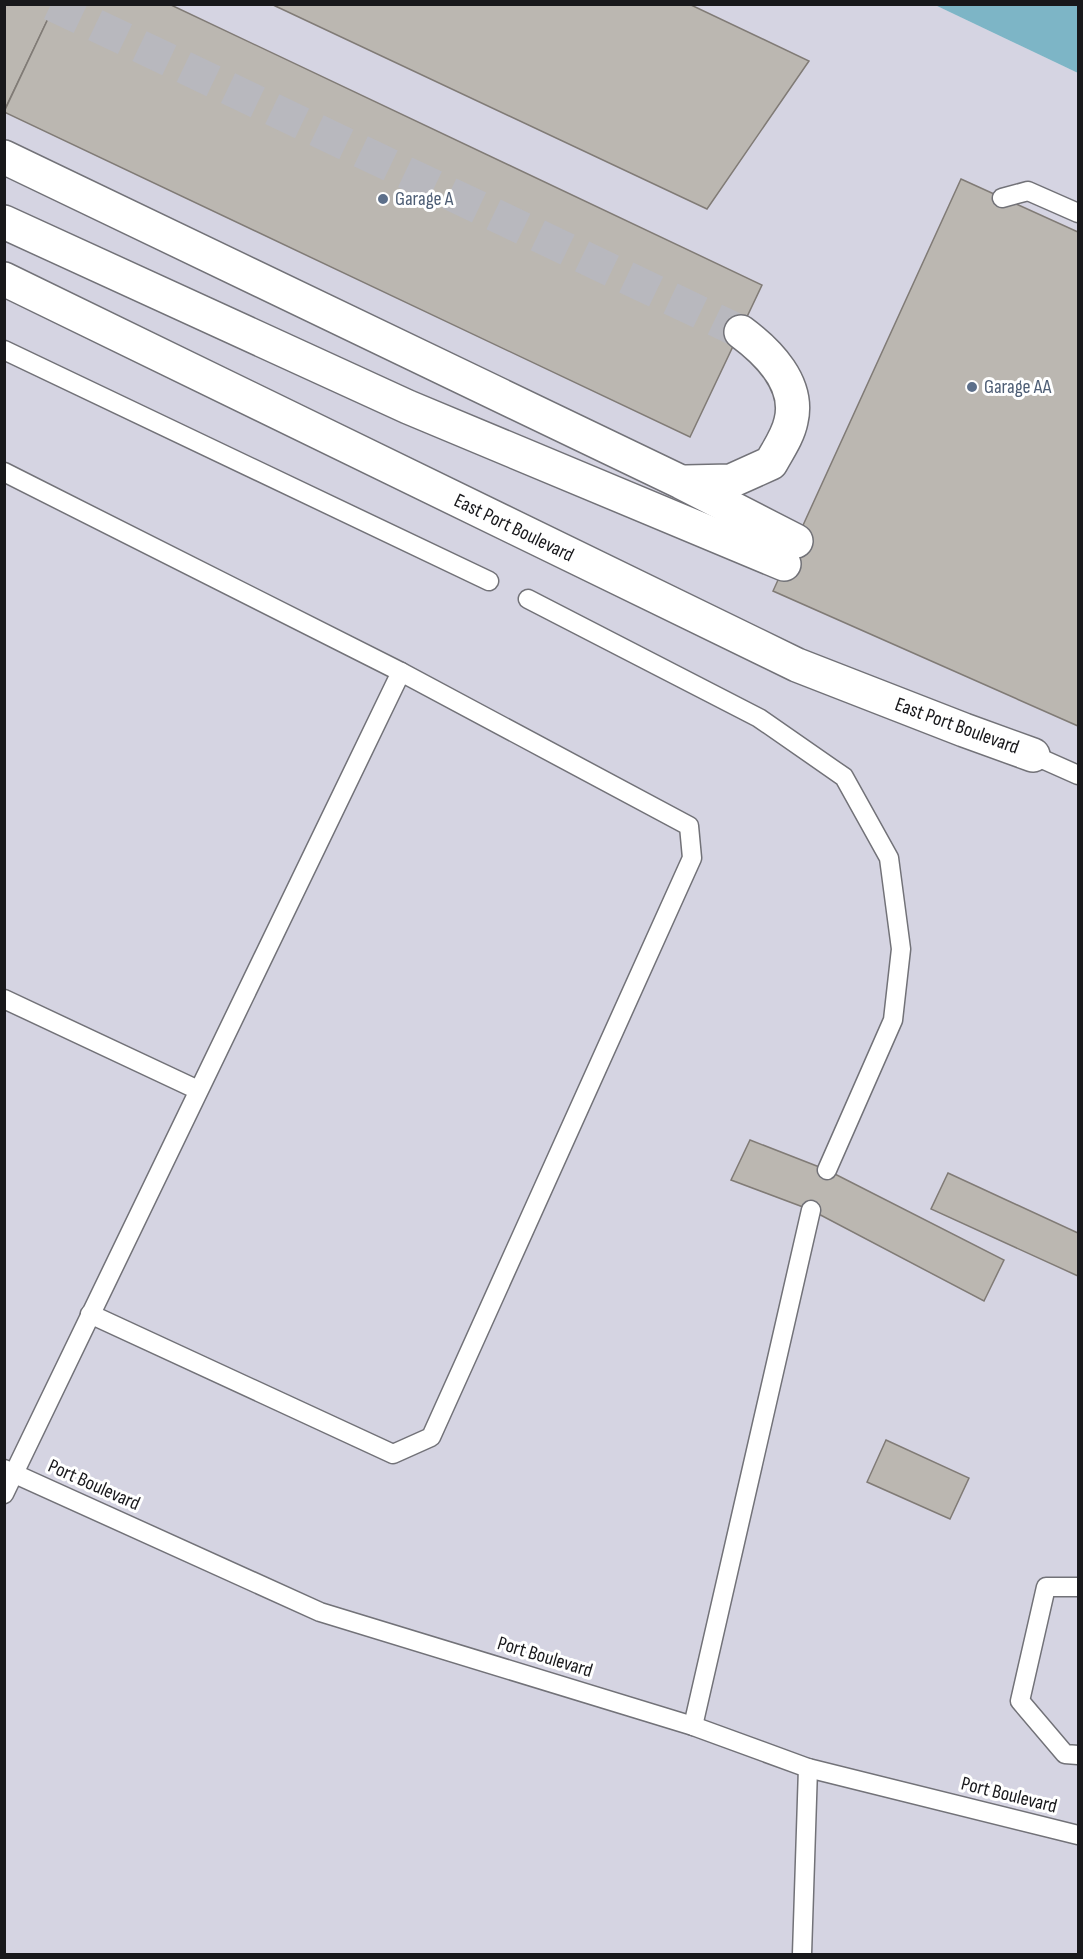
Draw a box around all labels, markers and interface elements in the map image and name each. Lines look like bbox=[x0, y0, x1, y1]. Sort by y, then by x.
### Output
place label: Garage A bbox=[395, 187, 454, 211]
marker: Garage A bbox=[376, 192, 390, 206]
place label: Garage AA bbox=[984, 375, 1052, 399]
marker: Garage AA bbox=[965, 380, 979, 394]
street label: East Port Boulevard bbox=[450, 489, 578, 567]
street label: East Port Boulevard bbox=[892, 692, 1022, 760]
street label: Port Boulevard bbox=[44, 1454, 144, 1516]
street label: Port Boulevard bbox=[495, 1631, 595, 1683]
street label: Port Boulevard bbox=[959, 1771, 1059, 1819]

